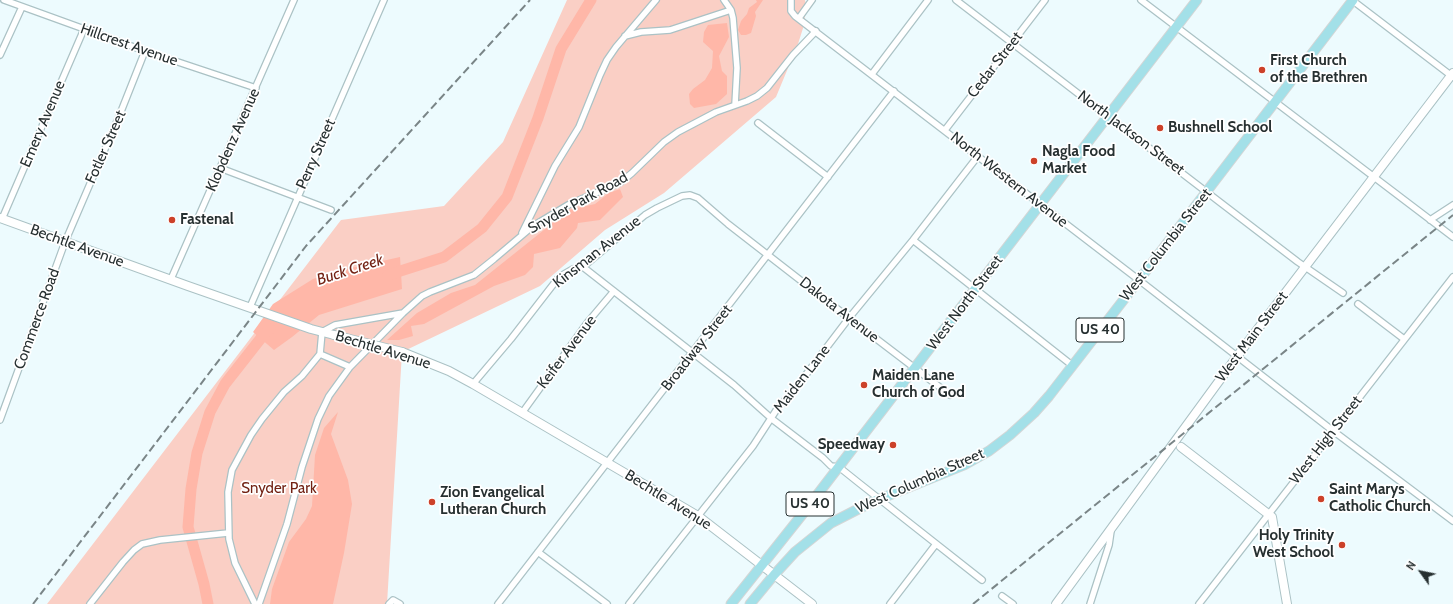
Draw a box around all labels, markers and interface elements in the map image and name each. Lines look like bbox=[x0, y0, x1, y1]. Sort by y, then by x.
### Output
street label: Hillcrest Avenue bbox=[78, 20, 180, 70]
street label: Cedar Street bbox=[964, 28, 1026, 102]
place label: First Church of the Brethren bbox=[1270, 52, 1368, 87]
marker: First Church of the Brethren bbox=[1257, 65, 1267, 75]
street label: Emery Avenue bbox=[17, 78, 69, 170]
street label: Klobdenz Avenue bbox=[202, 86, 264, 194]
street label: North Jackson Street bbox=[1074, 87, 1188, 179]
street label: Fotler Street bbox=[82, 108, 130, 186]
street label: Perry Street bbox=[293, 116, 339, 192]
place label: Bushnell School bbox=[1168, 119, 1272, 137]
marker: Bushnell School bbox=[1155, 123, 1165, 133]
street label: North Western Avenue bbox=[947, 129, 1071, 231]
place label: Nagla Food Market bbox=[1042, 143, 1115, 178]
marker: Nagla Food Market bbox=[1029, 156, 1039, 166]
street label: Snyder Park Road bbox=[525, 168, 631, 238]
street label: West Columbia Street bbox=[1116, 185, 1216, 305]
place label: Fastenal bbox=[180, 211, 234, 229]
street label: Kinsman Avenue bbox=[550, 212, 644, 292]
marker: Fastenal bbox=[167, 215, 177, 225]
street label: Bechtle Avenue bbox=[28, 221, 126, 271]
water label: Buck Creek bbox=[314, 250, 386, 290]
street label: West North Street bbox=[923, 252, 1007, 354]
street label: Commerce Road bbox=[10, 266, 64, 372]
street label: Dakota Avenue bbox=[796, 273, 882, 347]
street label: West Main Street bbox=[1212, 288, 1292, 386]
street label: Broadway Street bbox=[658, 301, 736, 395]
street label: Keifer Avenue bbox=[534, 312, 600, 392]
road number: US 40 bbox=[1076, 318, 1124, 342]
street label: Bechtle Avenue bbox=[333, 327, 433, 373]
street label: Maiden Lane bbox=[770, 342, 834, 416]
place label: Maiden Lane Church of God bbox=[872, 367, 965, 402]
marker: Maiden Lane Church of God bbox=[859, 380, 869, 390]
street label: West High Street bbox=[1286, 392, 1366, 488]
place label: Speedway bbox=[818, 436, 885, 454]
marker: Speedway bbox=[888, 440, 898, 450]
street label: West Columbia Street bbox=[853, 445, 987, 517]
street label: Bechtle Avenue bbox=[621, 466, 715, 534]
park label: Snyder Park bbox=[241, 480, 317, 498]
place label: Saint Marys Catholic Church bbox=[1329, 481, 1431, 516]
place label: Zion Evangelical Lutheran Church bbox=[440, 484, 546, 519]
road number: US 40 bbox=[786, 492, 834, 516]
marker: Saint Marys Catholic Church bbox=[1316, 494, 1326, 504]
marker: Zion Evangelical Lutheran Church bbox=[427, 497, 437, 507]
place label: Holy Trinity West School bbox=[1253, 527, 1334, 562]
marker: Holy Trinity West School bbox=[1337, 540, 1347, 550]
north arrow bbox=[1401, 552, 1441, 592]
text: N bbox=[1403, 558, 1419, 573]

